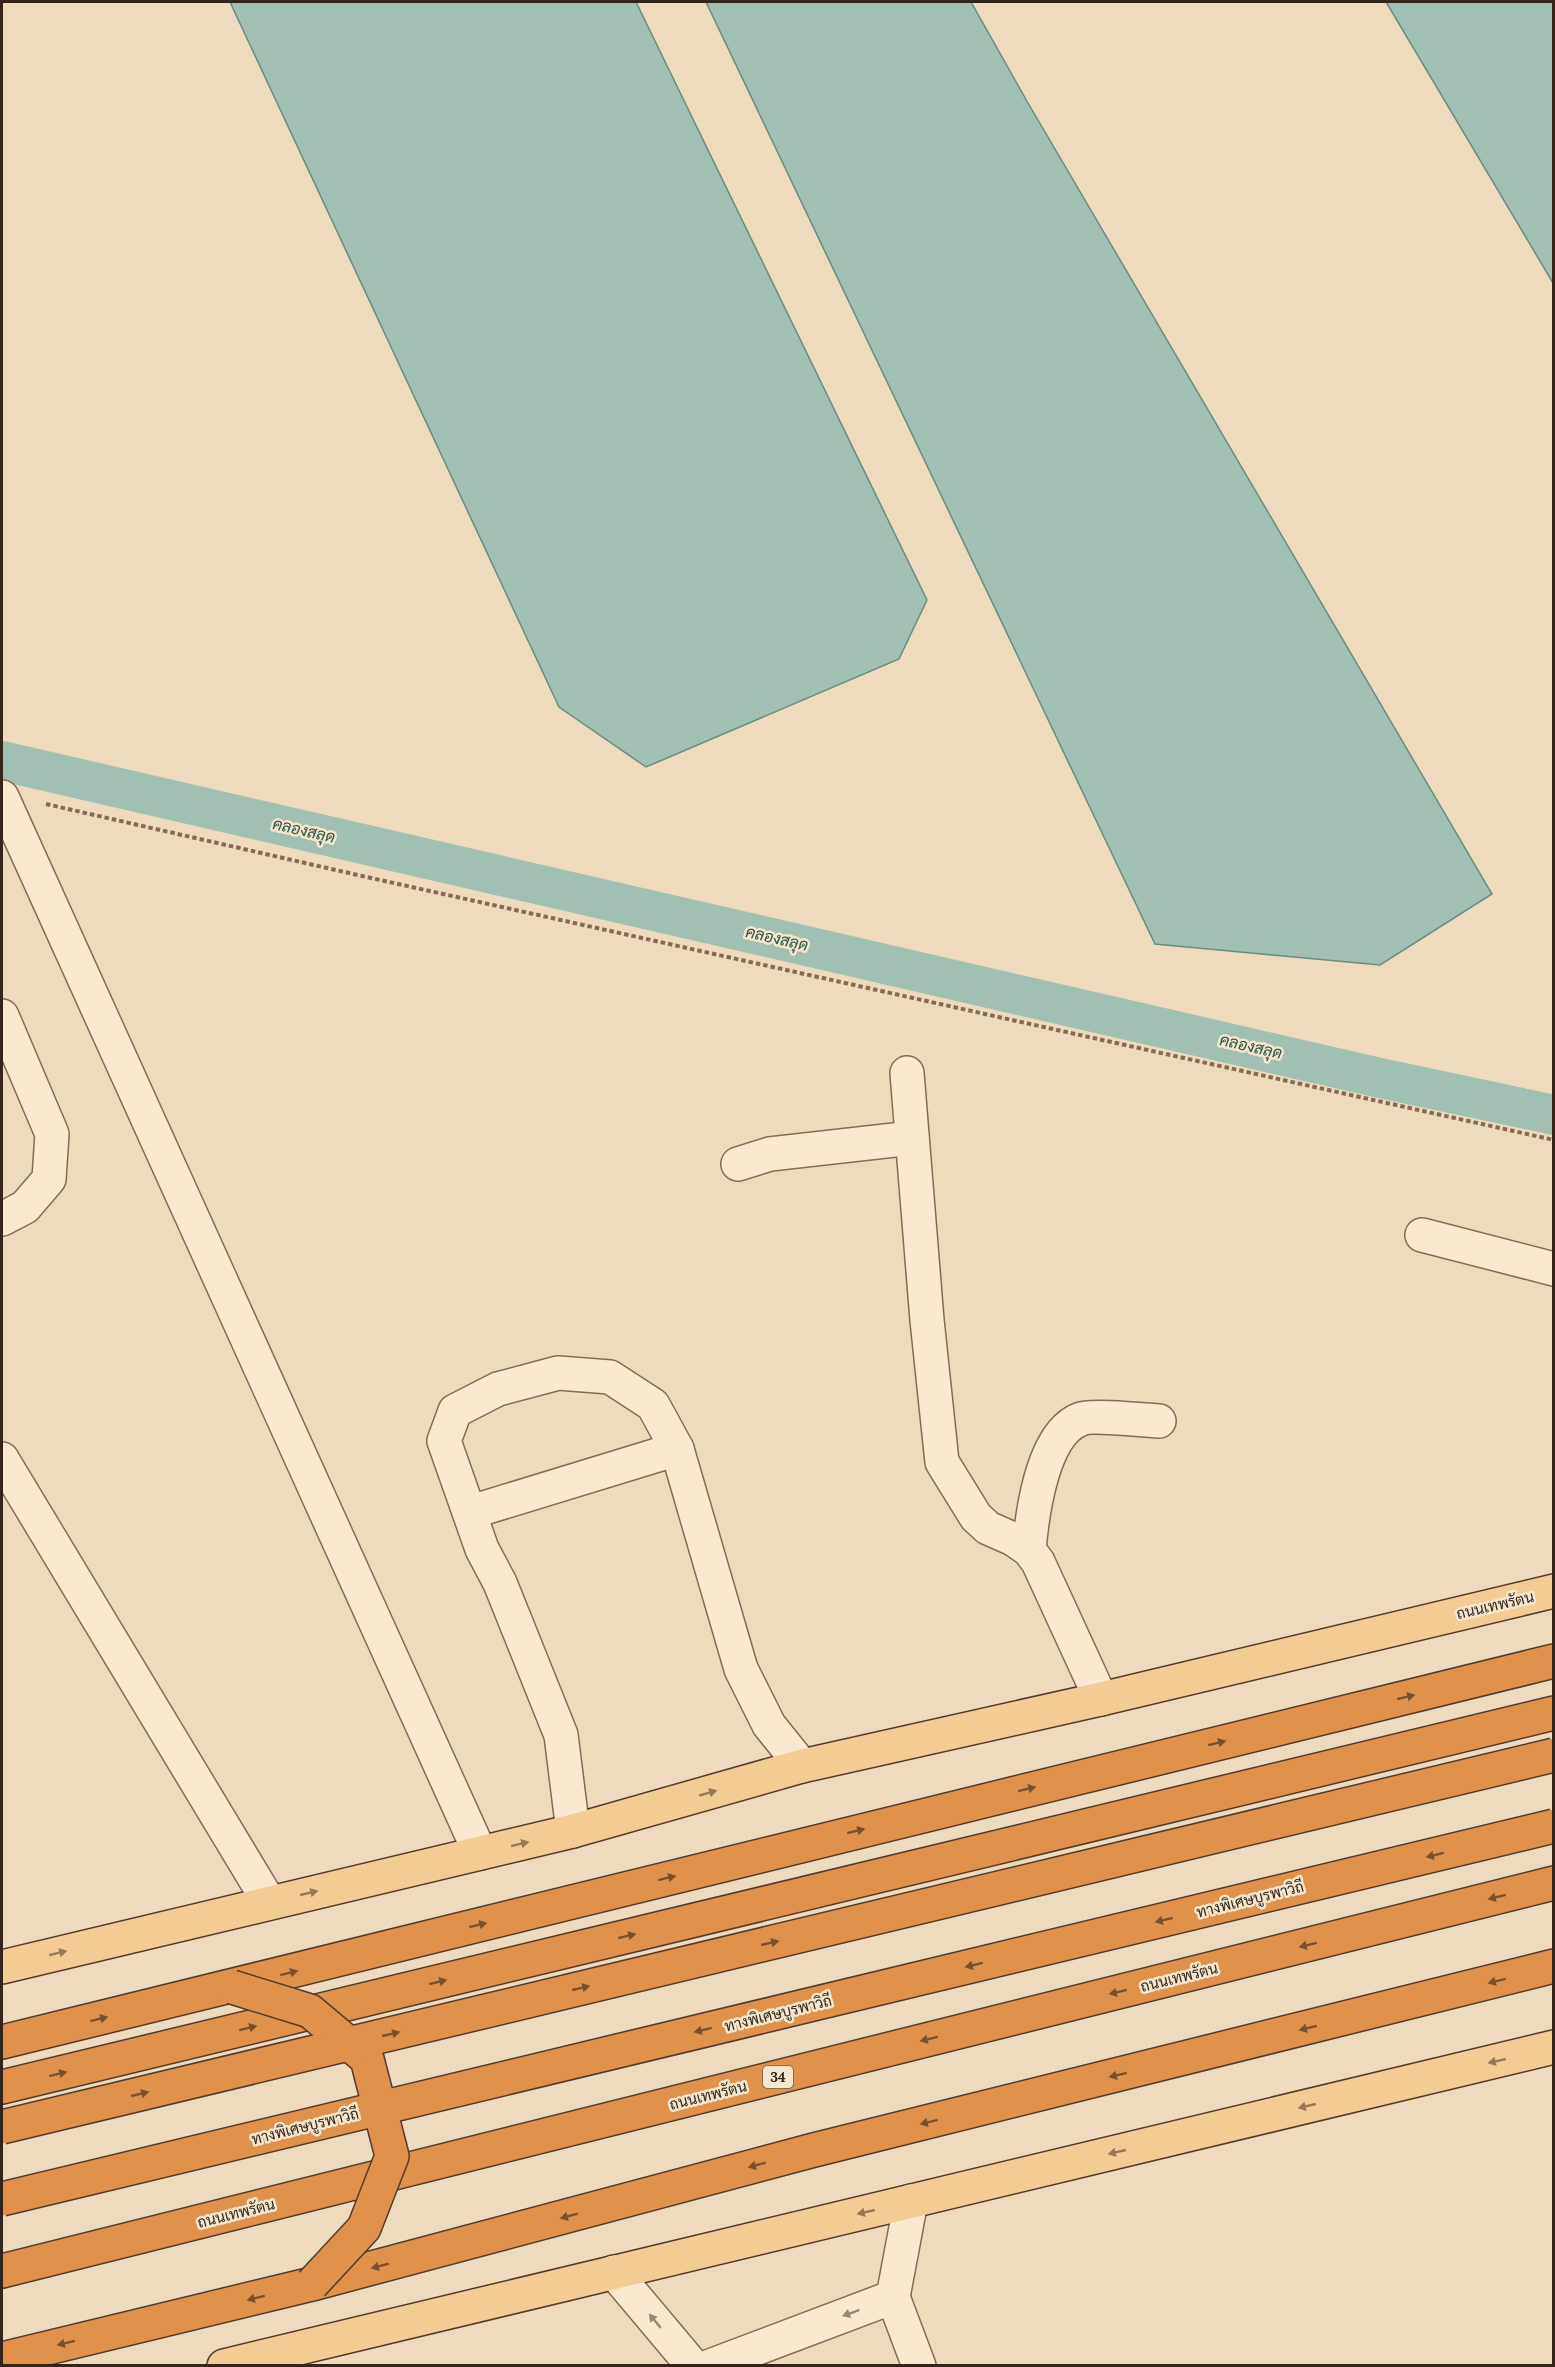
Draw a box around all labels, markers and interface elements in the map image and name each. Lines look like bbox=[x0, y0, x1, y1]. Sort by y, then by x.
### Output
water label: คลองสลุด bbox=[270, 813, 337, 849]
water label: คลองสลุด bbox=[743, 921, 810, 957]
water label: คลองสลุด bbox=[1217, 1029, 1284, 1065]
street label: ถนนเทพรัตน bbox=[1454, 1587, 1536, 1623]
one-way arrow bbox=[1397, 1692, 1416, 1702]
one-way arrow bbox=[1208, 1738, 1226, 1748]
one-way arrow bbox=[1018, 1784, 1037, 1794]
one-way arrow bbox=[699, 1788, 717, 1797]
one-way arrow bbox=[847, 1826, 866, 1836]
one-way arrow bbox=[510, 1838, 529, 1848]
one-way arrow bbox=[1426, 1850, 1445, 1860]
one-way arrow bbox=[658, 1873, 676, 1883]
street label: ทางพิเศษบูรพาวิถี bbox=[1194, 1876, 1306, 1922]
one-way arrow bbox=[300, 1887, 318, 1897]
one-way arrow bbox=[1488, 1893, 1506, 1903]
one-way arrow bbox=[1155, 1915, 1173, 1925]
one-way arrow bbox=[469, 1920, 487, 1930]
one-way arrow bbox=[618, 1931, 636, 1941]
one-way arrow bbox=[761, 1937, 779, 1947]
one-way arrow bbox=[1298, 1940, 1317, 1950]
one-way arrow bbox=[49, 1948, 68, 1958]
street label: ถนนเทพรัตน bbox=[1138, 1958, 1220, 1996]
one-way arrow bbox=[965, 1961, 984, 1971]
one-way arrow bbox=[279, 1967, 298, 1977]
one-way arrow bbox=[1488, 1976, 1506, 1986]
one-way arrow bbox=[428, 1977, 447, 1987]
one-way arrow bbox=[571, 1983, 590, 1993]
one-way arrow bbox=[1109, 1988, 1127, 1997]
street label: ทางพิเศษบูรพาวิถี bbox=[722, 1990, 834, 2036]
one-way arrow bbox=[90, 2013, 108, 2023]
one-way arrow bbox=[239, 2022, 257, 2032]
one-way arrow bbox=[1298, 2023, 1317, 2033]
one-way arrow bbox=[694, 2026, 712, 2036]
one-way arrow bbox=[382, 2028, 400, 2038]
one-way arrow bbox=[920, 2035, 938, 2045]
one-way arrow bbox=[1487, 2057, 1506, 2067]
road number: 34 bbox=[763, 2066, 793, 2088]
one-way arrow bbox=[49, 2068, 68, 2078]
one-way arrow bbox=[1109, 2070, 1128, 2080]
street label: ถนนเทพรัตน bbox=[667, 2076, 749, 2114]
one-way arrow bbox=[131, 2088, 149, 2098]
one-way arrow bbox=[1298, 2102, 1316, 2112]
street label: ทางพิเศษบูรพาวิถี bbox=[249, 2103, 361, 2149]
one-way arrow bbox=[920, 2117, 938, 2127]
one-way arrow bbox=[1108, 2147, 1127, 2157]
one-way arrow bbox=[748, 2161, 766, 2171]
street label: ถนนเทพรัตน bbox=[195, 2194, 277, 2232]
one-way arrow bbox=[857, 2207, 876, 2217]
one-way arrow bbox=[560, 2211, 578, 2221]
one-way arrow bbox=[371, 2262, 389, 2271]
one-way arrow bbox=[246, 2293, 265, 2303]
one-way arrow bbox=[842, 2308, 860, 2318]
one-way arrow bbox=[649, 2314, 662, 2329]
one-way arrow bbox=[57, 2339, 75, 2349]

